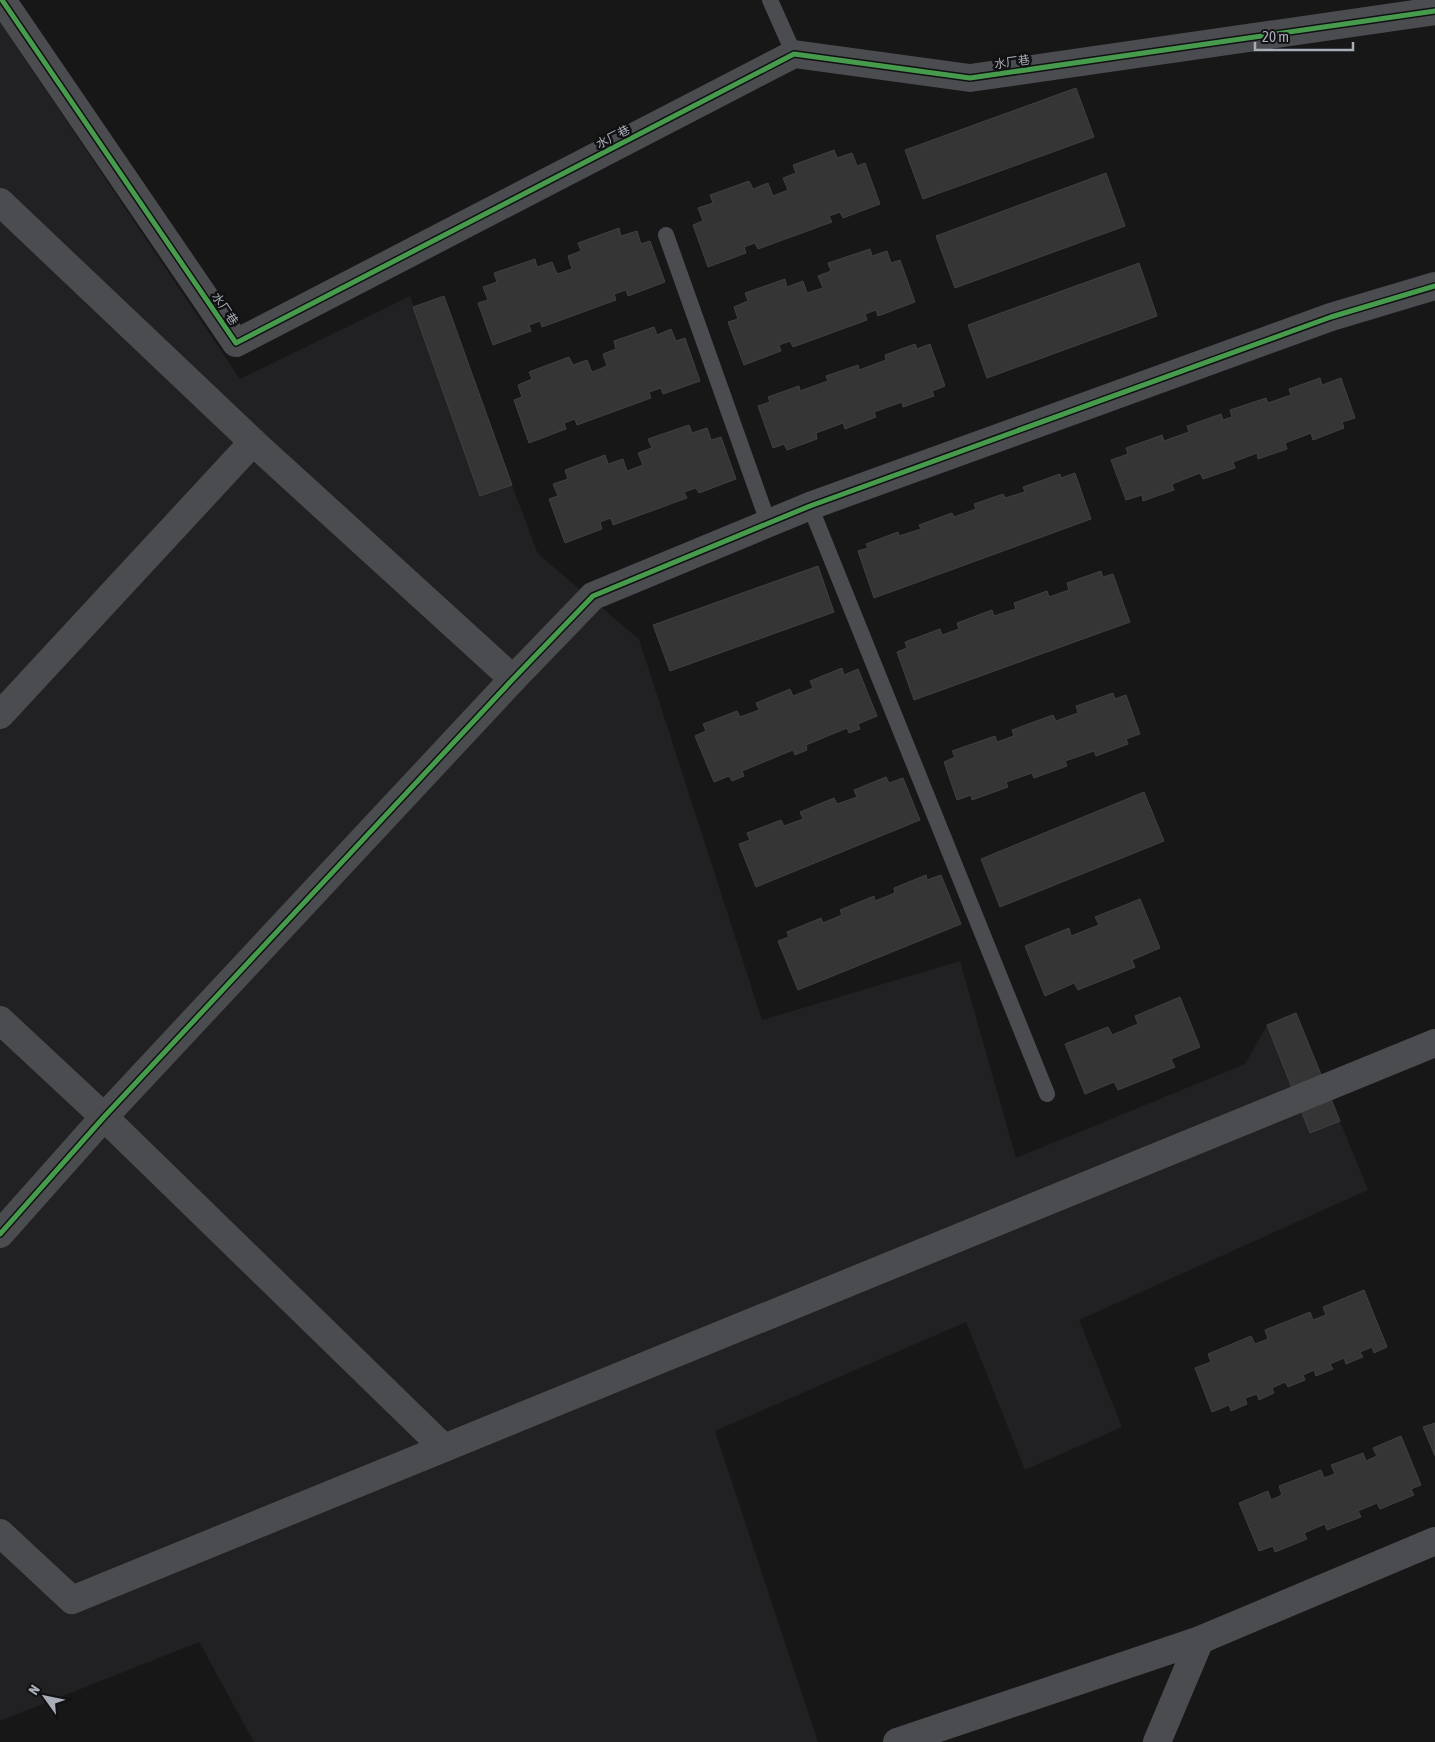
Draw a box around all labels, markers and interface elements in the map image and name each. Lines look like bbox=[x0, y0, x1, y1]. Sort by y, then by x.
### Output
scale bar bbox=[1255, 20, 1352, 52]
text: 20 m bbox=[1262, 28, 1289, 45]
street label: 水厂巷 bbox=[993, 53, 1031, 71]
street label: 水厂巷 bbox=[594, 123, 632, 151]
street label: 水厂巷 bbox=[209, 290, 241, 328]
north arrow bbox=[20, 1672, 70, 1722]
text: N bbox=[25, 1682, 43, 1698]

